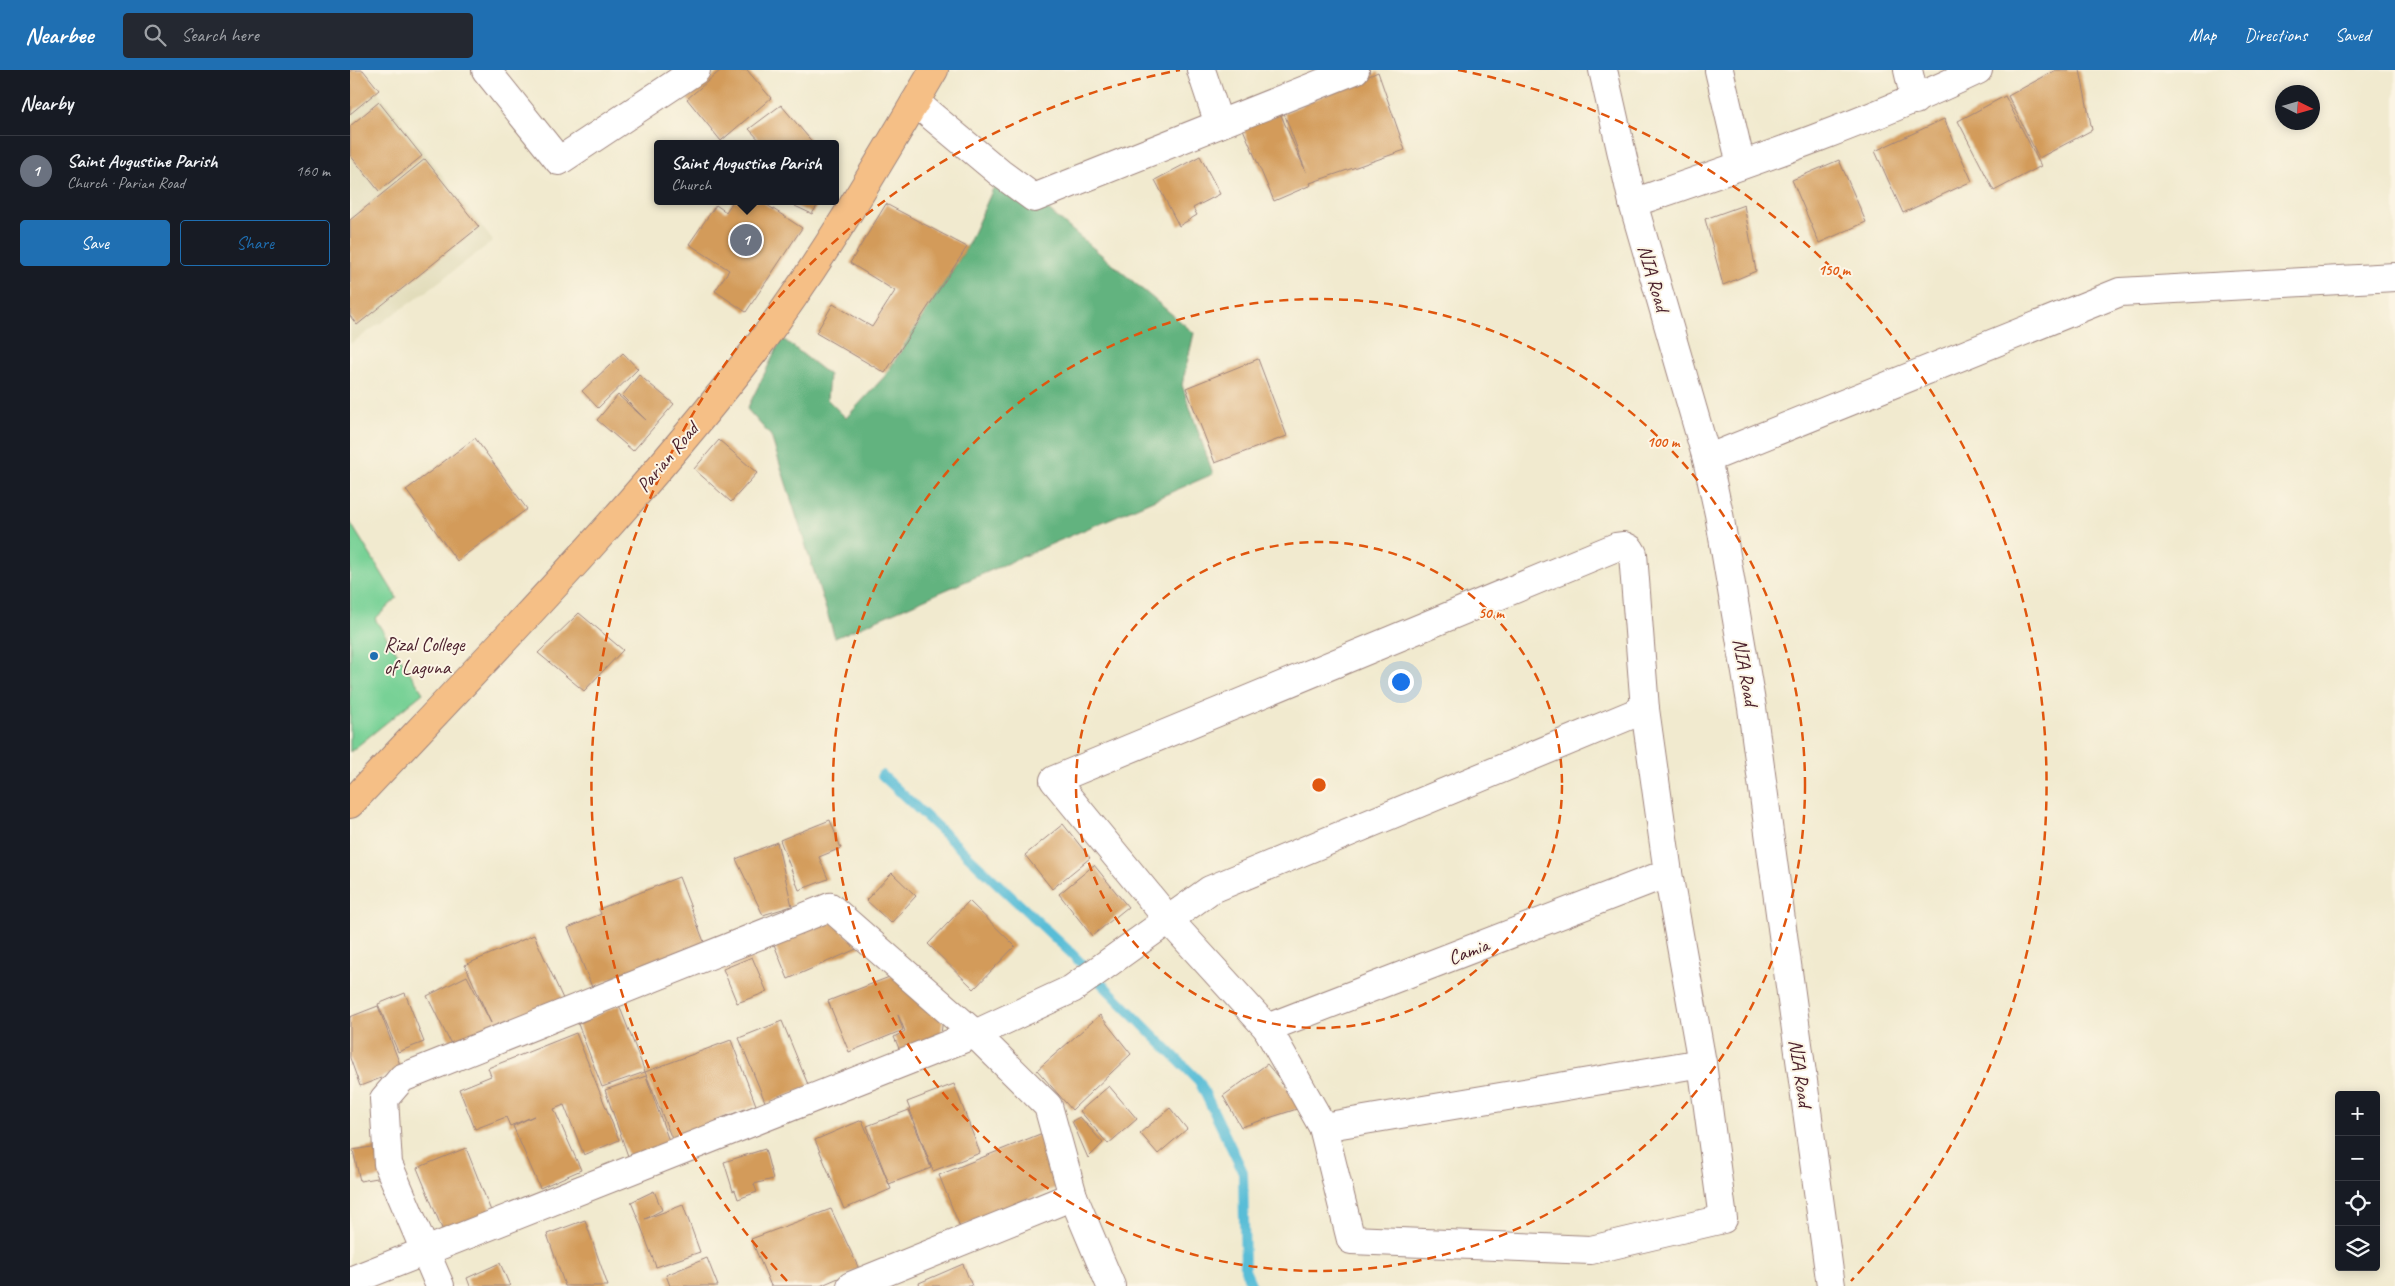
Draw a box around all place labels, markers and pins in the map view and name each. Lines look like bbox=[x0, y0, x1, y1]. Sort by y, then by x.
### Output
pin: 1 bbox=[730, 221, 762, 259]
place label: Rizal College of Laguna bbox=[384, 632, 466, 680]
marker: Rizal College of Laguna bbox=[368, 650, 380, 662]
centre of rings bbox=[1310, 776, 1328, 794]

